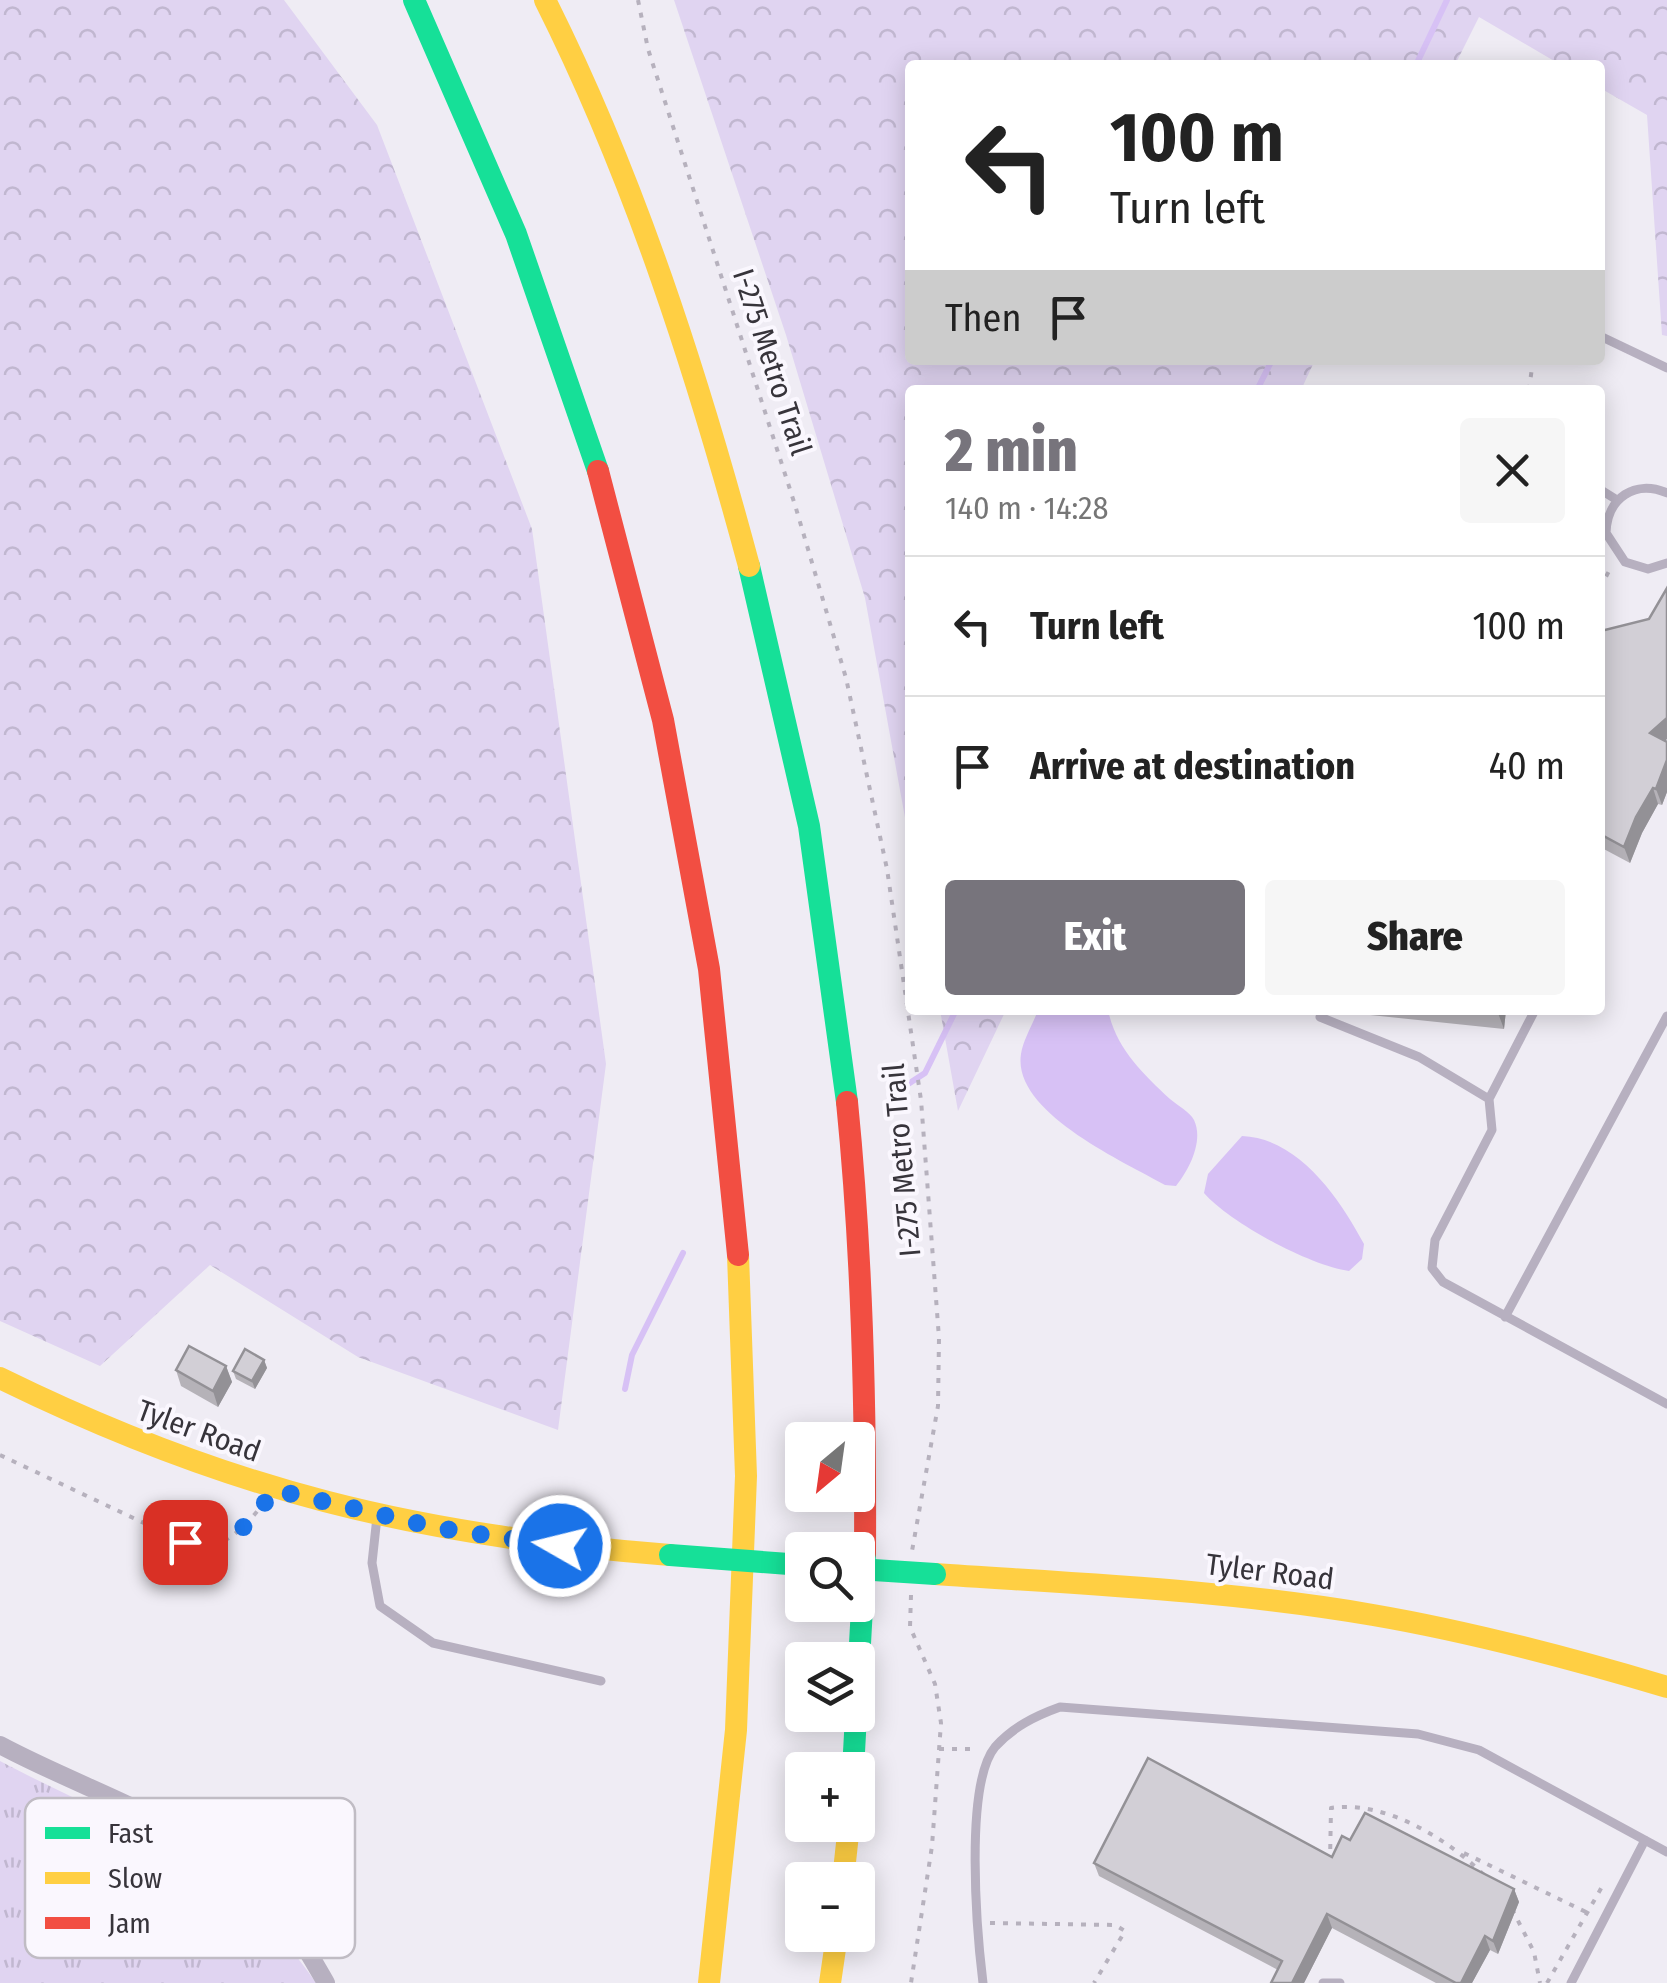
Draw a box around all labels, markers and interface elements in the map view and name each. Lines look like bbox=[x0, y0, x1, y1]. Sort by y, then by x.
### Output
text: 100 m bbox=[1110, 96, 1284, 180]
icon: left bbox=[945, 100, 1075, 230]
text: Turn left bbox=[1110, 181, 1265, 235]
street label: I-275 Metro Trail bbox=[725, 264, 819, 460]
icon: arrive bbox=[1041, 290, 1096, 345]
text: Then bbox=[945, 295, 1021, 341]
text: 2 min bbox=[945, 415, 1078, 487]
button: close bbox=[1460, 418, 1565, 523]
text: 140 m · 14:28 bbox=[945, 489, 1108, 527]
icon: left bbox=[945, 599, 1000, 654]
text: Turn left bbox=[1030, 603, 1164, 649]
text: 100 m bbox=[1472, 603, 1565, 649]
icon: arrive bbox=[945, 739, 1000, 794]
text: Arrive at destination bbox=[1030, 743, 1355, 789]
text: 40 m bbox=[1489, 743, 1565, 789]
button: Exit bbox=[945, 880, 1245, 995]
button: Share bbox=[1265, 880, 1565, 995]
street label: I-275 Metro Trail bbox=[876, 1062, 928, 1258]
street label: Tyler Road bbox=[133, 1392, 265, 1470]
north arrow bbox=[785, 1422, 875, 1512]
map controls bbox=[785, 1422, 875, 1952]
position arrow bbox=[508, 1494, 612, 1598]
pin bbox=[143, 1500, 228, 1585]
icon: arrive bbox=[158, 1515, 213, 1570]
button: search bbox=[785, 1532, 875, 1622]
street label: Tyler Road bbox=[1204, 1546, 1336, 1598]
button: layers bbox=[785, 1642, 875, 1732]
button: + bbox=[785, 1752, 875, 1842]
legend bbox=[25, 1798, 355, 1958]
text: Fast bbox=[108, 1817, 154, 1850]
text: Slow bbox=[108, 1862, 162, 1895]
button: − bbox=[785, 1862, 875, 1952]
text: Jam bbox=[108, 1907, 151, 1940]

